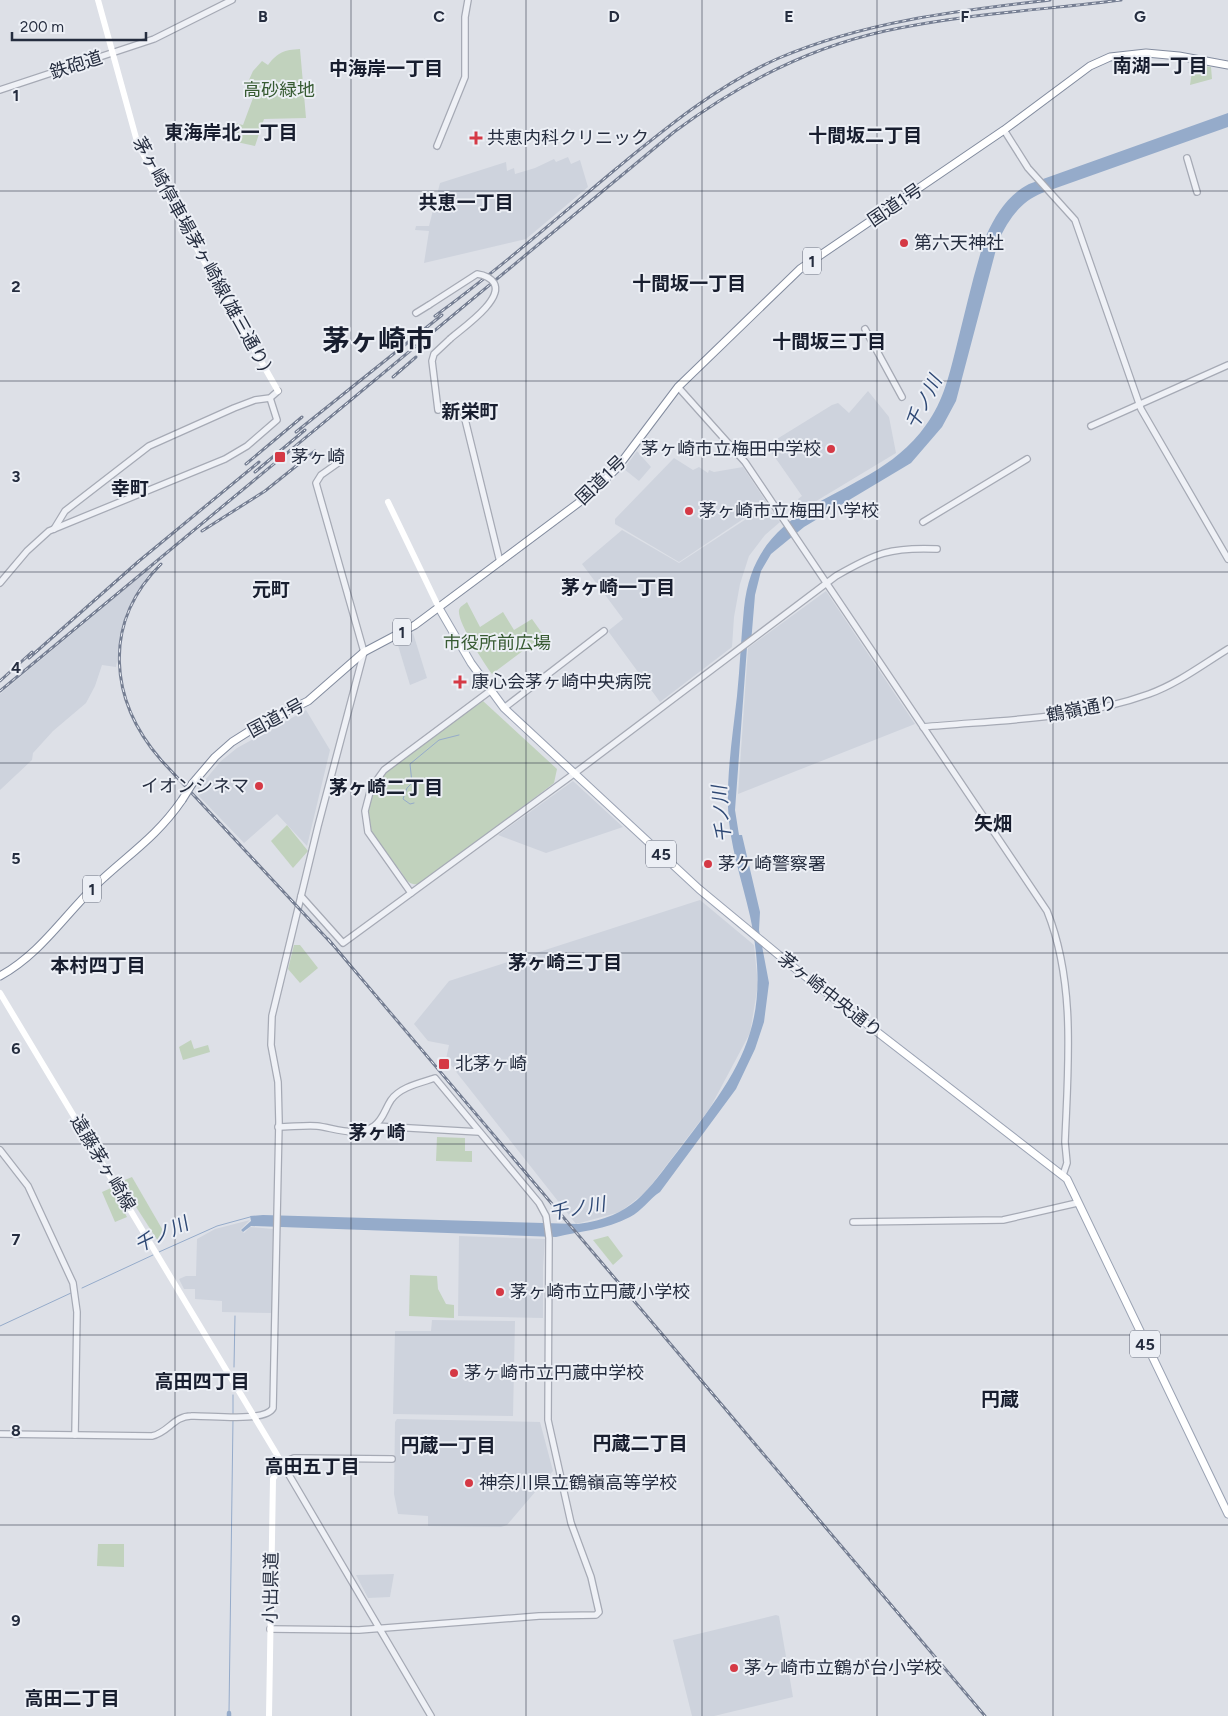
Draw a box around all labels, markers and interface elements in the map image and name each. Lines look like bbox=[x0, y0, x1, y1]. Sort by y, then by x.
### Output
text: B bbox=[258, 7, 268, 26]
text: C bbox=[433, 7, 445, 26]
text: D bbox=[608, 7, 620, 26]
text: E bbox=[784, 7, 794, 26]
text: F bbox=[961, 7, 970, 26]
text: G bbox=[1134, 7, 1146, 26]
scale bar bbox=[12, 10, 146, 42]
text: 200 m bbox=[20, 18, 64, 36]
street label: 鉄砲道 bbox=[47, 46, 105, 84]
district label: 南湖一丁目 bbox=[1112, 54, 1208, 77]
district label: 中海岸一丁目 bbox=[329, 57, 443, 80]
park label: 高砂緑地 bbox=[243, 79, 315, 101]
text: 1 bbox=[13, 86, 19, 105]
district label: 東海岸北一丁目 bbox=[164, 121, 298, 144]
district label: 十間坂二丁目 bbox=[808, 124, 922, 147]
place label: 共恵内科クリニック bbox=[487, 127, 649, 149]
marker: 共恵内科クリニック bbox=[469, 131, 483, 145]
street label: 茅ヶ崎停車場茅ヶ崎線(雄三通り) bbox=[128, 133, 276, 375]
street label: 国道1号 bbox=[863, 179, 927, 231]
district label: 共恵一丁目 bbox=[418, 191, 514, 214]
place label: 第六天神社 bbox=[914, 232, 1004, 254]
marker: 第六天神社 bbox=[898, 237, 910, 249]
road number: 1 bbox=[803, 248, 821, 274]
district label: 十間坂一丁目 bbox=[632, 272, 746, 295]
text: 2 bbox=[11, 277, 21, 296]
district label: 茅ヶ崎市 bbox=[322, 323, 434, 357]
district label: 十間坂三丁目 bbox=[772, 330, 886, 353]
water label: 千ノ川 bbox=[900, 370, 948, 433]
district label: 新栄町 bbox=[441, 400, 499, 423]
place label: 茅ヶ崎市立梅田中学校 bbox=[641, 438, 821, 460]
marker: 茅ヶ崎市立梅田中学校 bbox=[825, 443, 837, 455]
place label: 茅ヶ崎 bbox=[291, 446, 345, 468]
marker: 茅ヶ崎 bbox=[273, 450, 287, 464]
street label: 国道1号 bbox=[571, 451, 631, 509]
text: 3 bbox=[12, 467, 21, 486]
district label: 幸町 bbox=[111, 477, 149, 500]
place label: 茅ヶ崎市立梅田小学校 bbox=[699, 500, 879, 522]
marker: 茅ヶ崎市立梅田小学校 bbox=[683, 505, 695, 517]
district label: 茅ヶ崎一丁目 bbox=[561, 576, 675, 599]
district label: 元町 bbox=[252, 578, 290, 601]
road number: 1 bbox=[393, 618, 411, 646]
park label: 市役所前広場 bbox=[443, 632, 551, 654]
text: 4 bbox=[11, 658, 21, 677]
place label: 康心会茅ヶ崎中央病院 bbox=[471, 671, 651, 693]
marker: 康心会茅ヶ崎中央病院 bbox=[453, 675, 467, 689]
street label: 鶴嶺通り bbox=[1045, 691, 1119, 727]
street label: 国道1号 bbox=[244, 694, 308, 742]
place label: イオンシネマ bbox=[141, 775, 249, 797]
district label: 茅ヶ崎二丁目 bbox=[329, 776, 443, 799]
marker: イオンシネマ bbox=[253, 780, 265, 792]
water label: 千ノ川 bbox=[707, 783, 735, 843]
district label: 矢畑 bbox=[974, 812, 1012, 835]
road number: 45 bbox=[646, 841, 676, 868]
text: 5 bbox=[11, 849, 21, 868]
place label: 茅ケ崎警察署 bbox=[718, 853, 826, 875]
marker: 茅ケ崎警察署 bbox=[702, 858, 714, 870]
road number: 1 bbox=[83, 876, 101, 902]
street label: 茅ヶ崎中央通り bbox=[774, 948, 886, 1042]
district label: 茅ヶ崎三丁目 bbox=[508, 951, 622, 974]
district label: 本村四丁目 bbox=[50, 954, 146, 977]
text: 6 bbox=[11, 1039, 21, 1058]
place label: 北茅ヶ崎 bbox=[455, 1053, 527, 1075]
marker: 北茅ヶ崎 bbox=[437, 1057, 451, 1071]
street label: 遠藤茅ヶ崎線 bbox=[66, 1111, 140, 1215]
district label: 茅ヶ崎 bbox=[348, 1121, 406, 1144]
water label: 千ノ川 bbox=[547, 1192, 609, 1225]
water label: 千ノ川 bbox=[131, 1211, 194, 1257]
text: 7 bbox=[12, 1230, 21, 1249]
place label: 茅ヶ崎市立円蔵小学校 bbox=[510, 1281, 690, 1303]
marker: 茅ヶ崎市立円蔵小学校 bbox=[494, 1286, 506, 1298]
road number: 45 bbox=[1130, 1330, 1160, 1358]
place label: 茅ヶ崎市立円蔵中学校 bbox=[464, 1362, 644, 1384]
marker: 茅ヶ崎市立円蔵中学校 bbox=[448, 1367, 460, 1379]
district label: 高田四丁目 bbox=[154, 1370, 250, 1393]
district label: 円蔵 bbox=[981, 1388, 1019, 1411]
text: 8 bbox=[11, 1421, 21, 1440]
district label: 円蔵二丁目 bbox=[592, 1432, 688, 1455]
district label: 円蔵一丁目 bbox=[400, 1434, 496, 1457]
district label: 高田五丁目 bbox=[264, 1455, 360, 1478]
place label: 神奈川県立鶴嶺高等学校 bbox=[479, 1472, 677, 1494]
marker: 神奈川県立鶴嶺高等学校 bbox=[463, 1477, 475, 1489]
street label: 小出県道 bbox=[259, 1552, 283, 1624]
text: 9 bbox=[11, 1611, 21, 1630]
place label: 茅ヶ崎市立鶴が台小学校 bbox=[744, 1657, 942, 1679]
marker: 茅ヶ崎市立鶴が台小学校 bbox=[728, 1662, 740, 1674]
district label: 高田二丁目 bbox=[24, 1687, 120, 1710]

